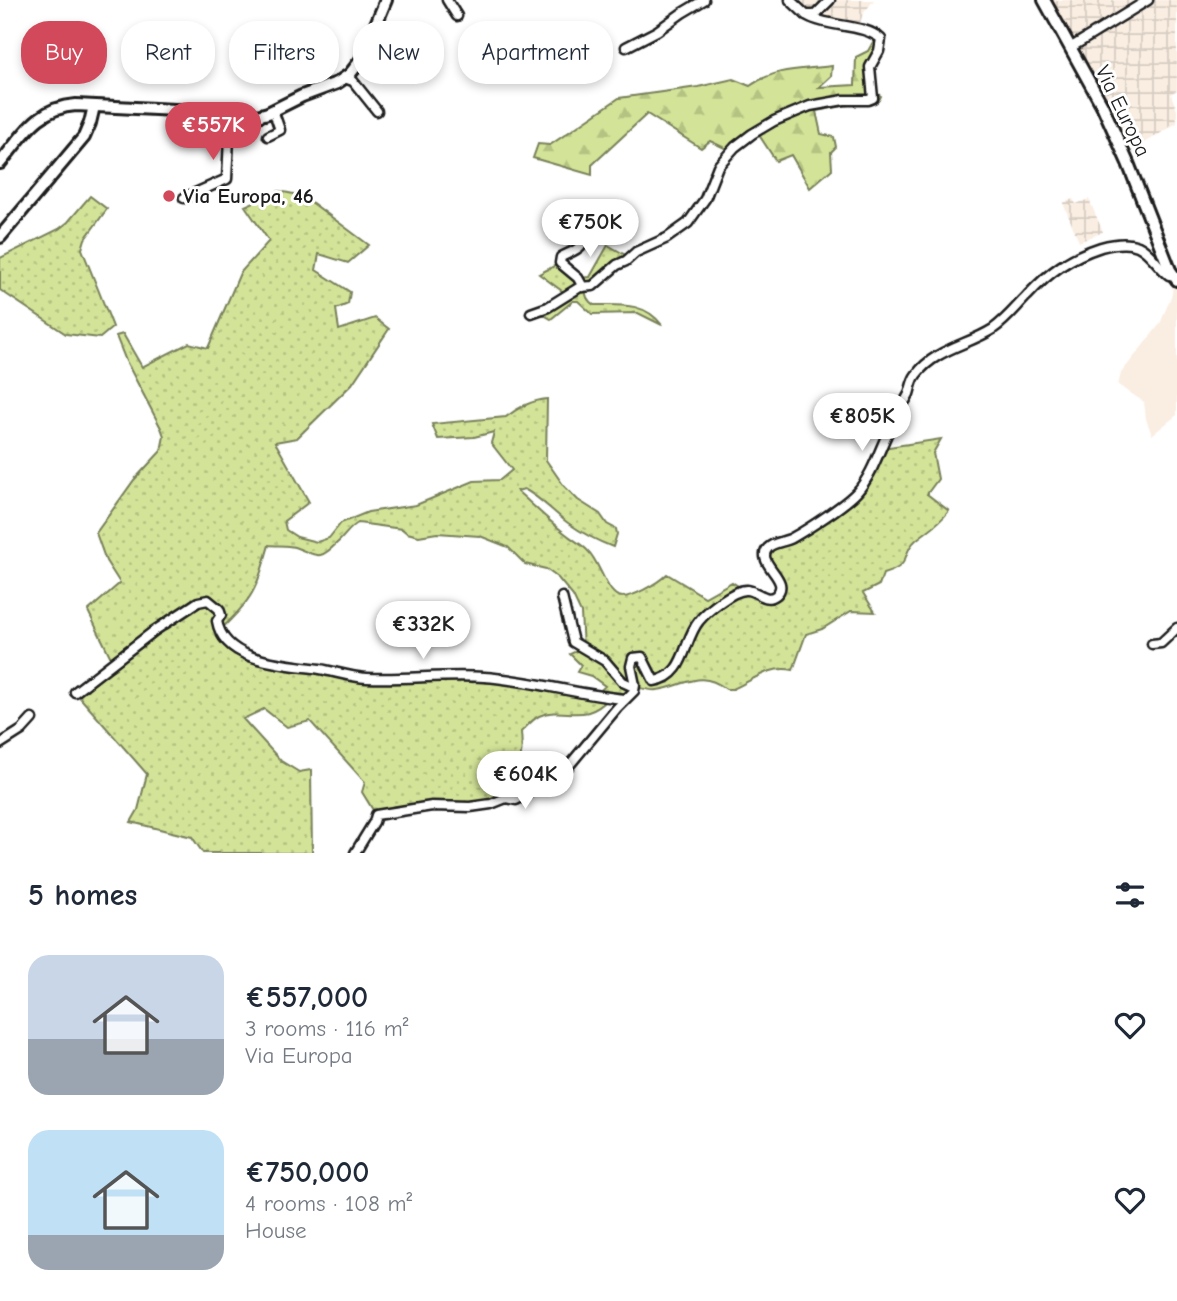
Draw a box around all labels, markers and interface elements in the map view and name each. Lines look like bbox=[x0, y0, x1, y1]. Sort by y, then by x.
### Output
chip: Buy bbox=[21, 21, 107, 84]
chip: Rent bbox=[121, 21, 215, 84]
chip: Filters bbox=[229, 21, 339, 84]
chip: New bbox=[353, 21, 444, 84]
chip: Apartment bbox=[458, 21, 613, 84]
street label: Via Europa bbox=[1091, 62, 1155, 160]
pin: €557K bbox=[164, 102, 262, 162]
text: €557K bbox=[181, 111, 245, 138]
place label: Via Europa, 46 bbox=[183, 184, 314, 208]
marker: Via Europa, 46 bbox=[161, 188, 177, 204]
pin: €750K bbox=[541, 200, 639, 259]
text: €750K bbox=[558, 208, 622, 235]
pin: €805K bbox=[813, 393, 911, 453]
text: €805K bbox=[829, 402, 895, 429]
pin: €332K bbox=[374, 602, 472, 661]
text: €332K bbox=[392, 610, 454, 637]
pin: €604K bbox=[476, 752, 574, 811]
text: €604K bbox=[493, 760, 557, 787]
icon: filters bbox=[1111, 876, 1149, 914]
text: 5 homes bbox=[28, 878, 137, 913]
text: €557,000 bbox=[245, 980, 368, 1015]
icon: home bbox=[84, 983, 168, 1067]
icon: heart bbox=[1111, 1006, 1149, 1044]
text: 3 rooms · 116 m² bbox=[245, 1015, 409, 1042]
text: Via Europa bbox=[245, 1042, 353, 1069]
text: €750,000 bbox=[245, 1155, 369, 1190]
icon: home bbox=[84, 1158, 168, 1242]
icon: heart bbox=[1111, 1181, 1149, 1219]
text: 4 rooms · 108 m² bbox=[245, 1190, 412, 1217]
text: House bbox=[245, 1217, 307, 1244]

